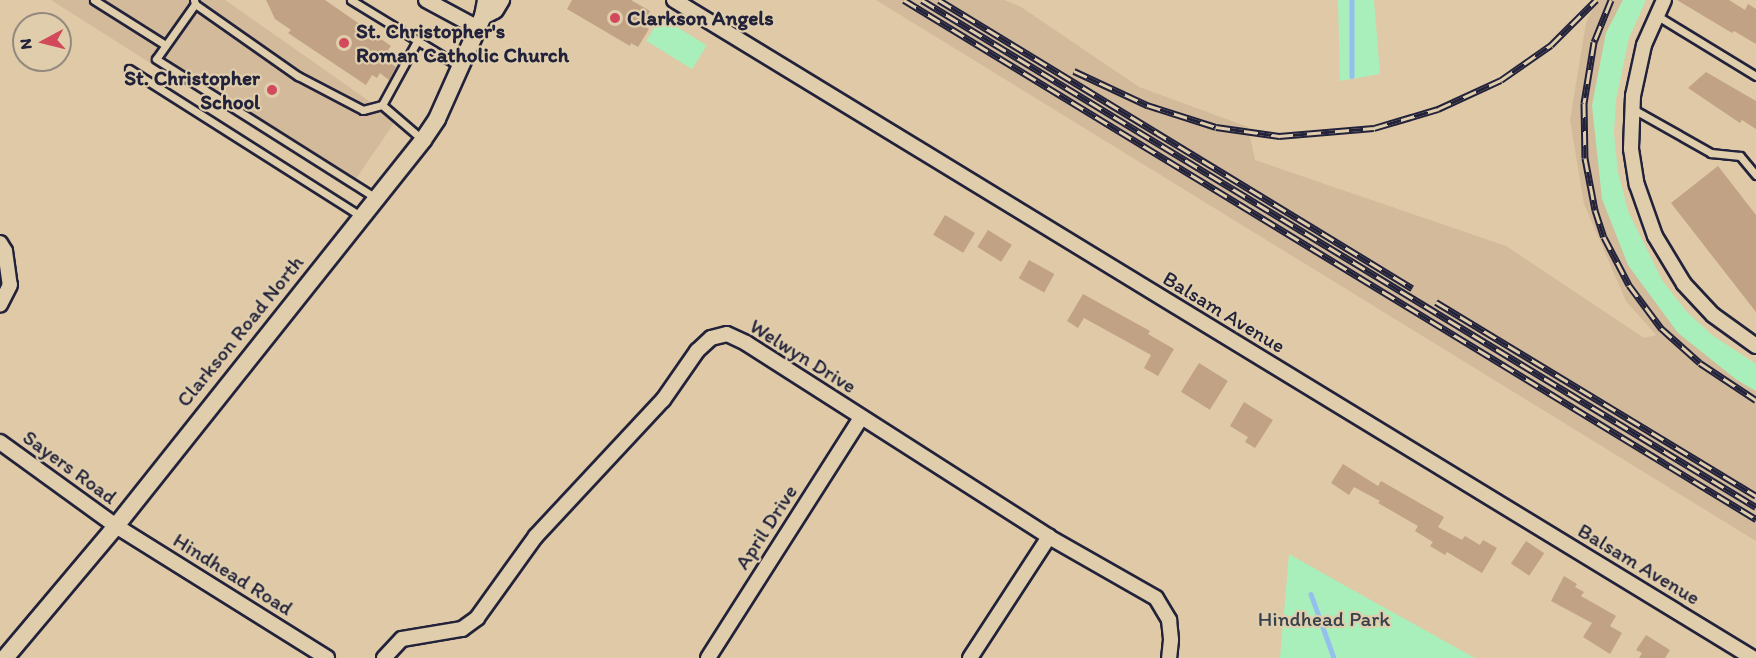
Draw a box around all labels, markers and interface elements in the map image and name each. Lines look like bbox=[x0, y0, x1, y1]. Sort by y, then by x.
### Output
place label: Clarkson Angels bbox=[627, 5, 773, 31]
marker: Clarkson Angels bbox=[608, 11, 622, 25]
north arrow bbox=[12, 12, 72, 72]
place label: St. Christopher's Roman Catholic Church bbox=[356, 18, 568, 68]
marker: St. Christopher's Roman Catholic Church bbox=[337, 36, 351, 50]
text: N bbox=[16, 37, 36, 51]
place label: St. Christopher School bbox=[124, 65, 260, 115]
marker: St. Christopher School bbox=[265, 83, 279, 97]
street label: Clarkson Road North bbox=[171, 250, 309, 412]
street label: Balsam Avenue bbox=[1158, 266, 1290, 358]
street label: Welwyn Drive bbox=[745, 313, 861, 399]
street label: Sayers Road bbox=[18, 425, 122, 509]
street label: April Drive bbox=[729, 480, 803, 574]
street label: Balsam Avenue bbox=[1573, 518, 1705, 610]
street label: Hindhead Road bbox=[168, 527, 298, 621]
park label: Hindhead Park bbox=[1258, 606, 1390, 632]

